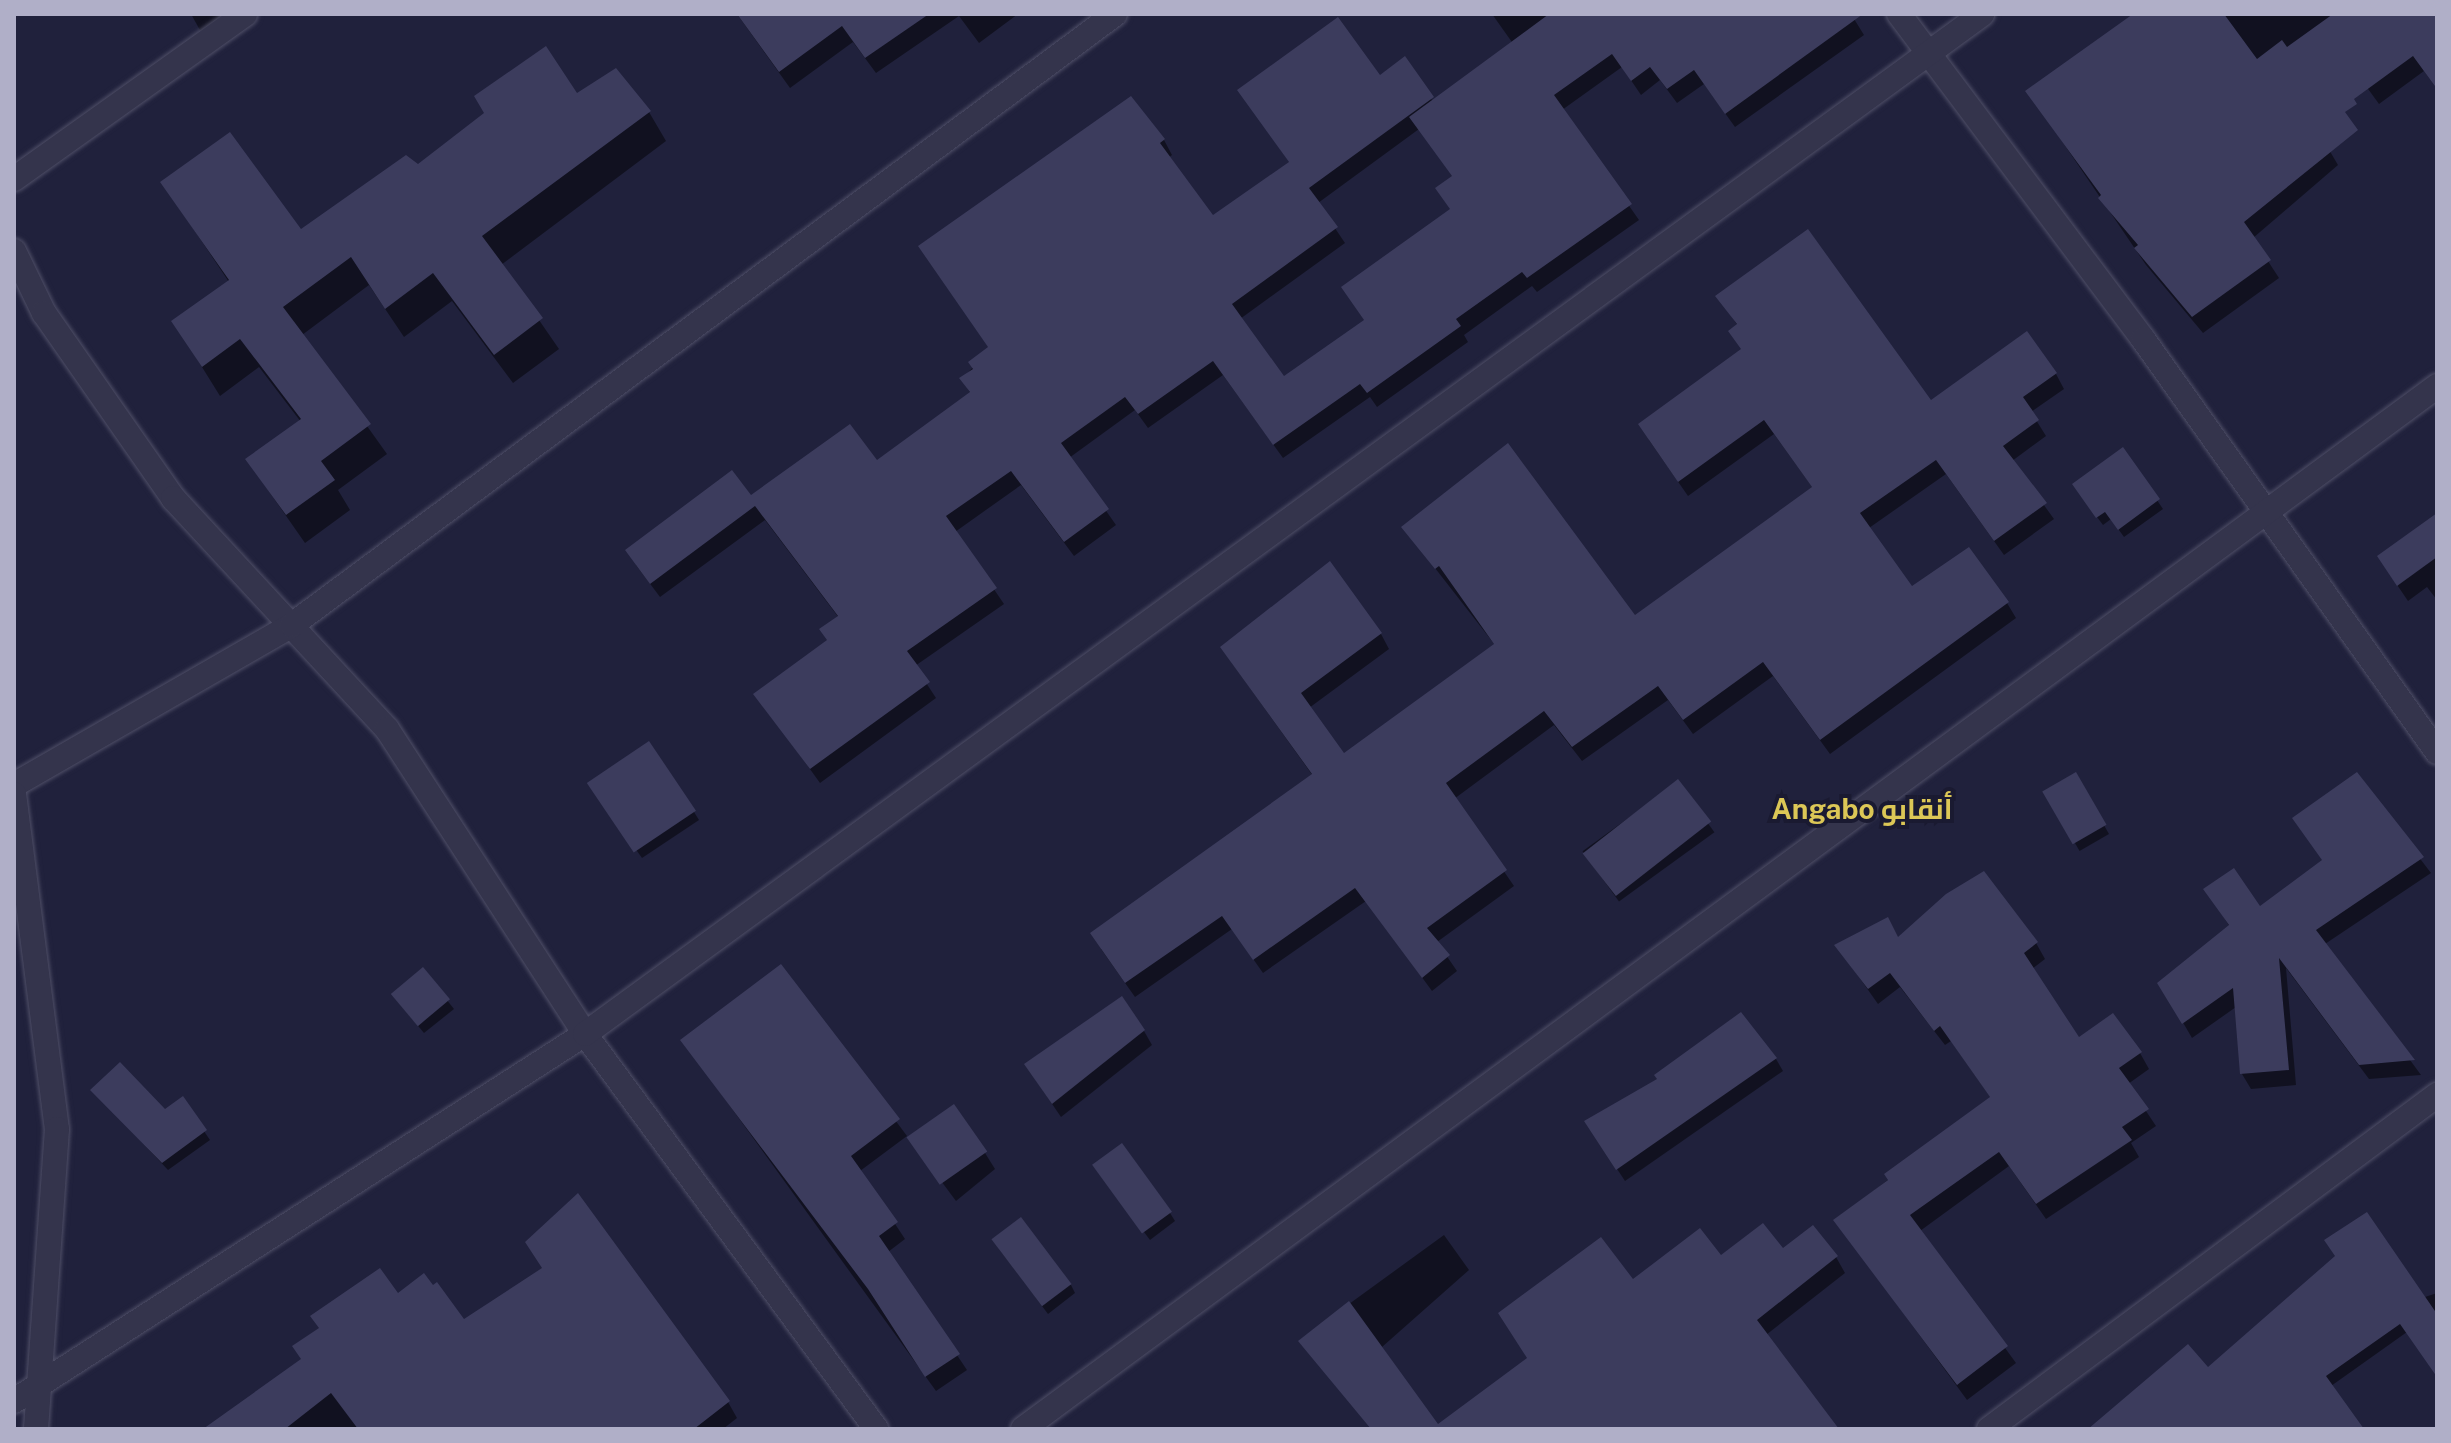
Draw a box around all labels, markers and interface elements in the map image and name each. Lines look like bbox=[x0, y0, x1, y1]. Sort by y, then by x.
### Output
district label: Angabo أنقابو bbox=[1771, 792, 1953, 826]

